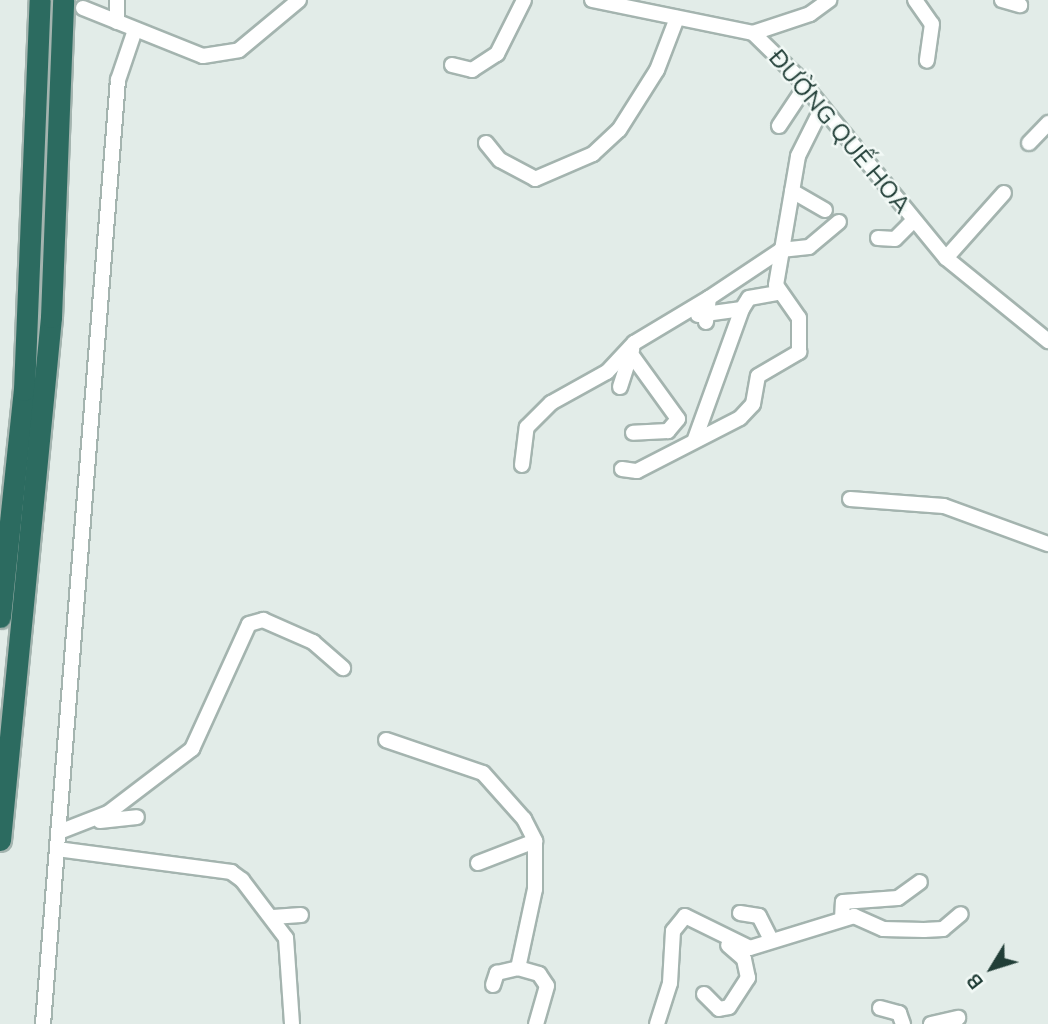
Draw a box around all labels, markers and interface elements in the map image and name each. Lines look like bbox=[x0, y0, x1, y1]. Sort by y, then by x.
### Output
street label: ĐƯỜNG QUẾ HOA bbox=[762, 44, 916, 220]
north arrow bbox=[957, 933, 1027, 1003]
text: B bbox=[961, 968, 990, 994]

